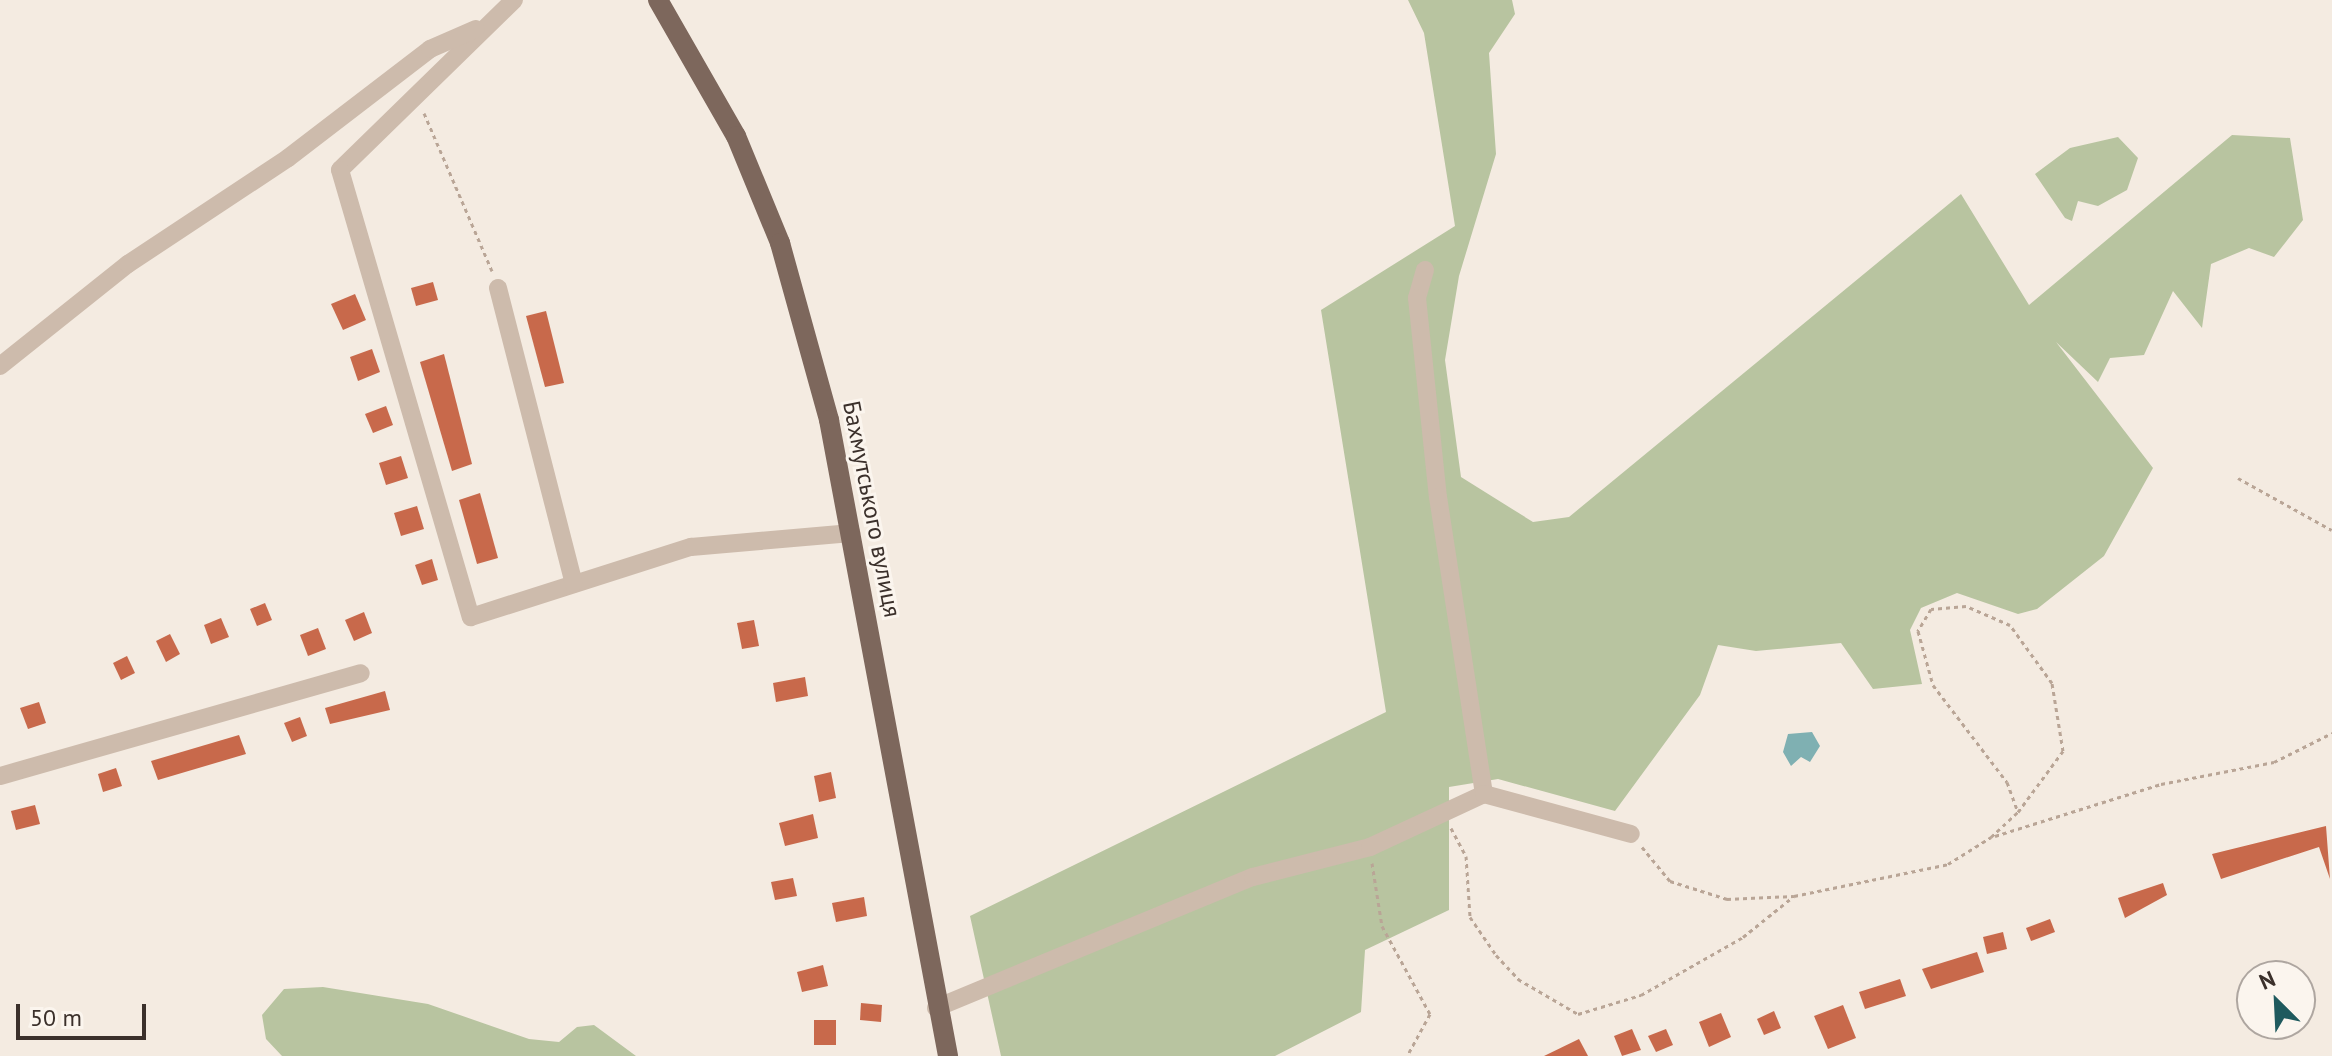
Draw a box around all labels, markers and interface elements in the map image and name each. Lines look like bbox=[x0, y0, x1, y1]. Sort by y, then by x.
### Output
street label: Бахмутського вулиця bbox=[837, 398, 907, 620]
north arrow bbox=[2236, 960, 2316, 1040]
text: N bbox=[2255, 964, 2279, 996]
scale bar bbox=[20, 988, 150, 1038]
text: 50 m bbox=[30, 1002, 82, 1033]

